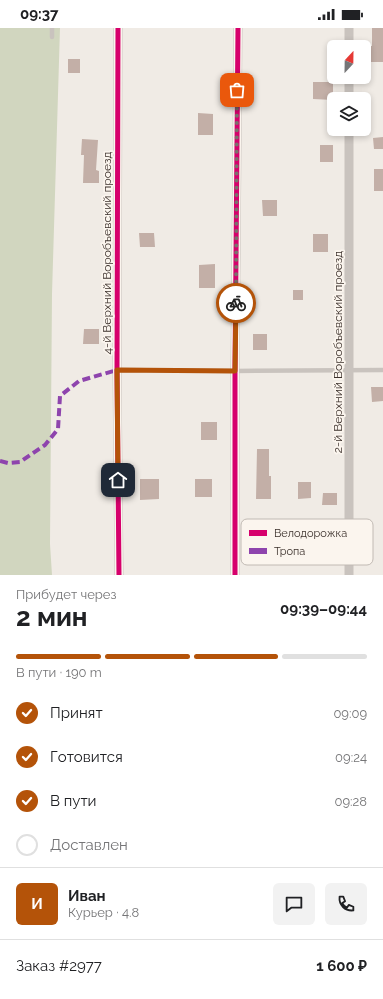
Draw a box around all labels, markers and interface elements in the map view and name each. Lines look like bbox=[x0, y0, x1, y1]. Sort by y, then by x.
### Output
text: 09:37 bbox=[20, 5, 59, 23]
north arrow bbox=[327, 40, 371, 84]
map controls bbox=[327, 40, 371, 136]
pin bbox=[220, 73, 254, 107]
icon: bag bbox=[226, 79, 248, 101]
button: layers bbox=[327, 92, 371, 136]
street label: 4-й Верхний Воробъевский проезд bbox=[100, 152, 114, 354]
street label: 2-й Верхний Воробъевский проезд bbox=[331, 251, 345, 453]
courier bbox=[216, 283, 256, 323]
icon: bike bbox=[225, 292, 247, 314]
pin bbox=[101, 463, 135, 497]
icon: home bbox=[107, 469, 129, 491]
legend bbox=[241, 519, 373, 565]
text: Велодорожка bbox=[274, 527, 347, 540]
text: Тропа bbox=[274, 545, 305, 558]
text: Прибудет через bbox=[16, 587, 116, 602]
text: 09:39–09:44 bbox=[280, 600, 367, 618]
text: 2 мин bbox=[16, 602, 88, 632]
text: В пути · 190 m bbox=[16, 665, 102, 680]
icon: check bbox=[16, 702, 38, 724]
text: Принят bbox=[50, 704, 103, 722]
text: 09:09 bbox=[333, 706, 367, 721]
icon: check bbox=[16, 746, 38, 768]
text: Готовится bbox=[50, 748, 123, 766]
text: 09:24 bbox=[335, 750, 367, 765]
icon: check bbox=[16, 790, 38, 812]
text: В пути bbox=[50, 792, 97, 810]
text: 09:28 bbox=[334, 794, 367, 809]
text: Доставлен bbox=[50, 836, 128, 854]
button: chat bbox=[273, 883, 315, 925]
button: phone bbox=[325, 883, 367, 925]
text: Иван bbox=[68, 887, 106, 905]
text: И bbox=[31, 895, 43, 913]
text: Курьер · 4.8 bbox=[68, 905, 139, 920]
text: Заказ #2977 bbox=[16, 957, 102, 975]
text: 1 600 ₽ bbox=[316, 957, 367, 975]

